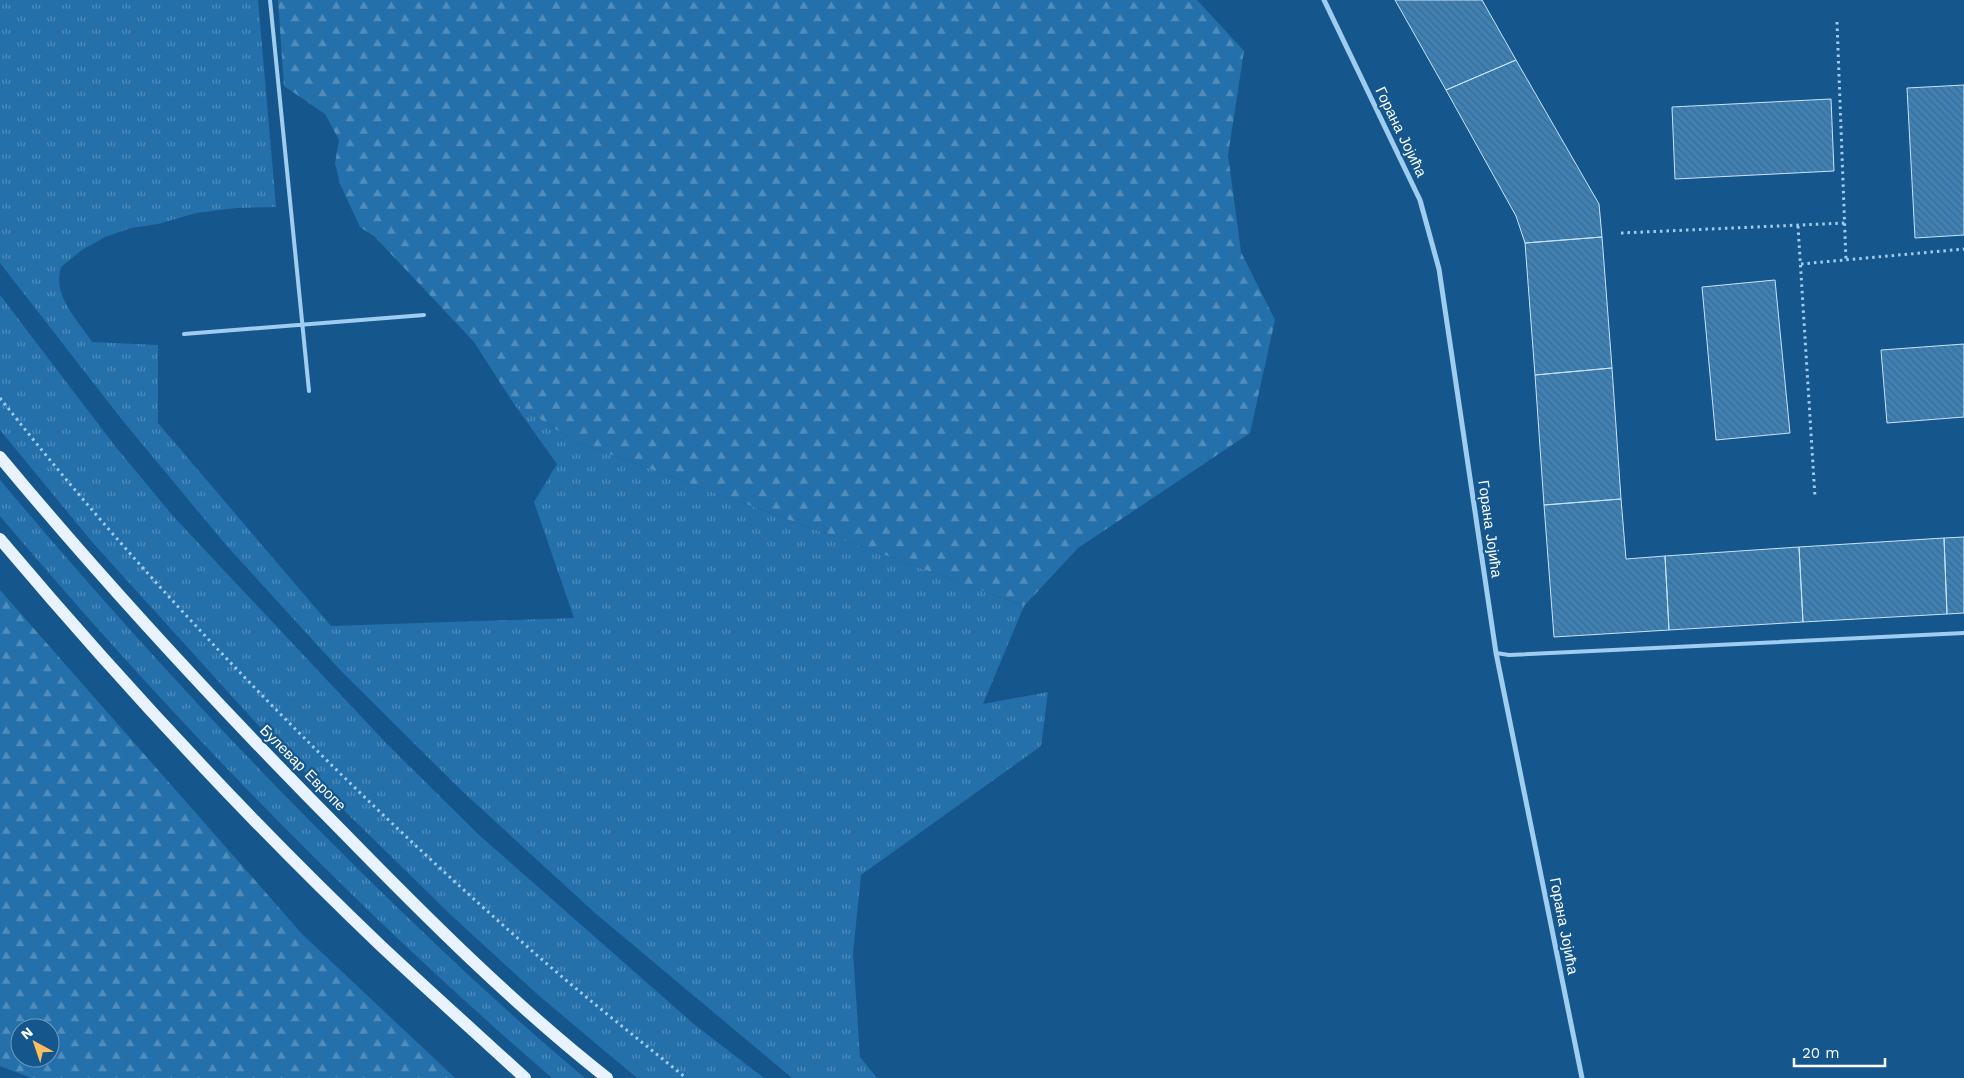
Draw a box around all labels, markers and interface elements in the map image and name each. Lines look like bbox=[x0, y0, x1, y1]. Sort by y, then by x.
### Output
street label: Горана Јојића bbox=[1371, 84, 1431, 181]
street label: Горана Јојића bbox=[1474, 479, 1506, 579]
street label: Булевар Европе bbox=[256, 721, 350, 815]
street label: Горана Јојића bbox=[1546, 876, 1582, 977]
north arrow bbox=[10, 1018, 60, 1068]
text: N bbox=[18, 1024, 36, 1043]
scale bar bbox=[1794, 1036, 1885, 1068]
text: 20 m bbox=[1802, 1044, 1840, 1062]

